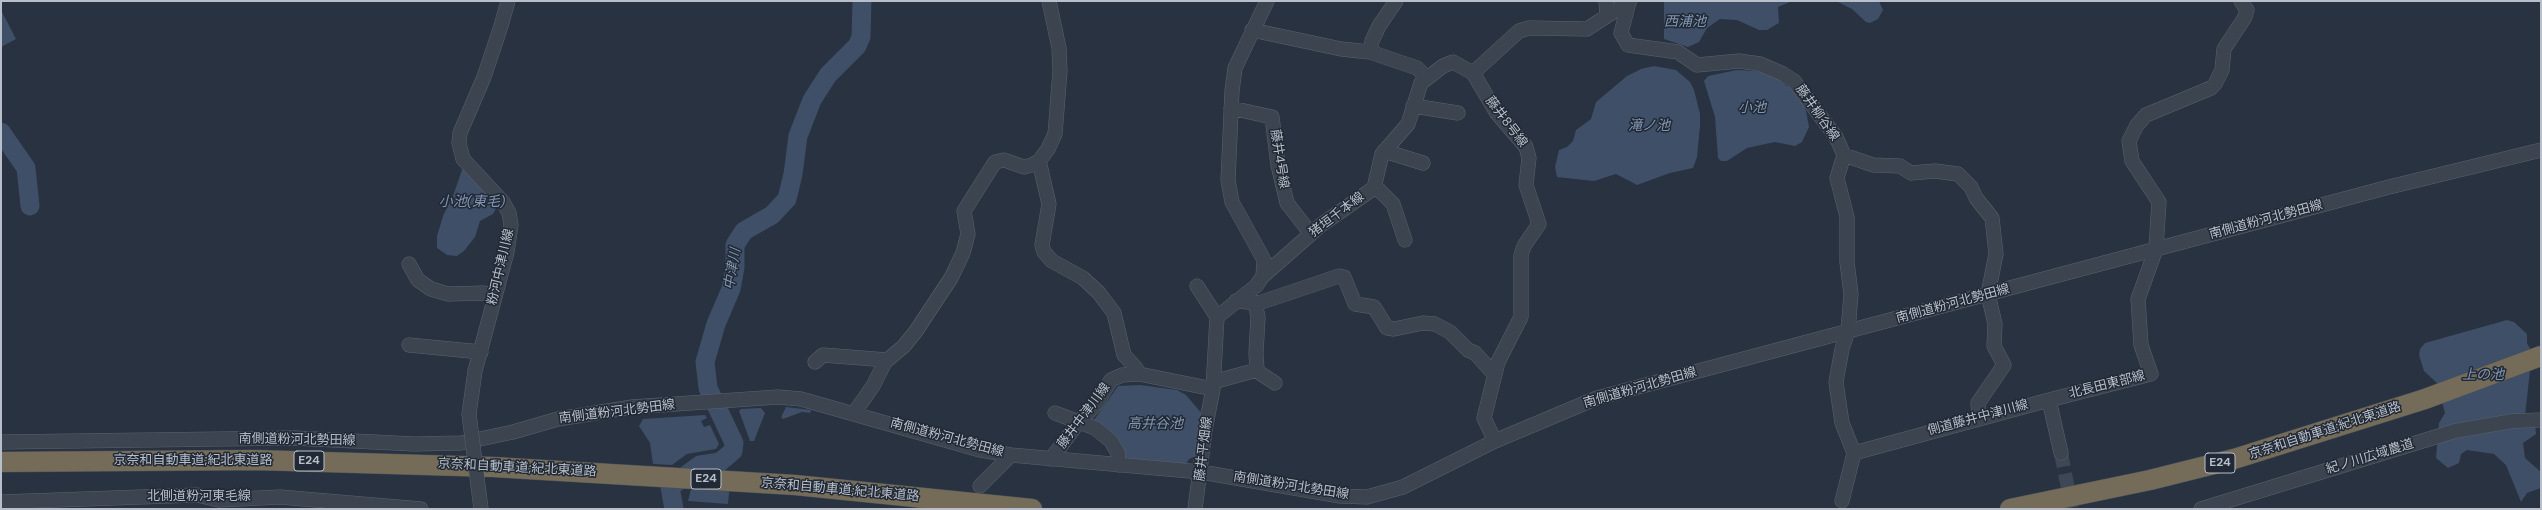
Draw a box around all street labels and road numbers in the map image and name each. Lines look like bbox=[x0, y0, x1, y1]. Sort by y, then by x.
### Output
street label: 藤井柳谷線 bbox=[1792, 82, 1842, 144]
street label: 藤井8号線 bbox=[1482, 93, 1530, 151]
street label: 藤井4号線 bbox=[1267, 128, 1291, 190]
street label: 猪垣千本線 bbox=[1306, 189, 1368, 241]
street label: 南側道粉河北勢田線 bbox=[2207, 197, 2325, 243]
street label: 粉河中津川線 bbox=[485, 227, 517, 307]
street label: 南側道粉河北勢田線 bbox=[1894, 281, 2012, 327]
street label: 南側道粉河北勢田線 bbox=[1582, 364, 1698, 412]
street label: 北長田東部線 bbox=[2067, 368, 2147, 402]
street label: 藤井中津川線 bbox=[1054, 380, 1114, 452]
street label: 南側道粉河北勢田線 bbox=[558, 397, 676, 427]
street label: 側道藤井中津川線 bbox=[1926, 397, 2030, 439]
street label: 京奈和自動車道;紀北東道路 bbox=[2247, 399, 2403, 463]
street label: 南側道粉河北勢田線 bbox=[888, 415, 1006, 461]
street label: 藤井平畑線 bbox=[1192, 416, 1216, 482]
street label: 南側道粉河北勢田線 bbox=[238, 431, 356, 449]
street label: 紀ノ川広域農道 bbox=[2324, 436, 2416, 478]
road number: E24 bbox=[294, 451, 324, 471]
street label: 京奈和自動車道;紀北東道路 bbox=[114, 453, 272, 469]
road number: E24 bbox=[2205, 453, 2235, 473]
street label: 京奈和自動車道;紀北東道路 bbox=[437, 456, 597, 480]
road number: E24 bbox=[691, 469, 721, 489]
street label: 南側道粉河北勢田線 bbox=[1232, 469, 1350, 503]
street label: 京奈和自動車道;紀北東道路 bbox=[760, 475, 920, 505]
street label: 北側道粉河東毛線 bbox=[147, 489, 251, 505]

